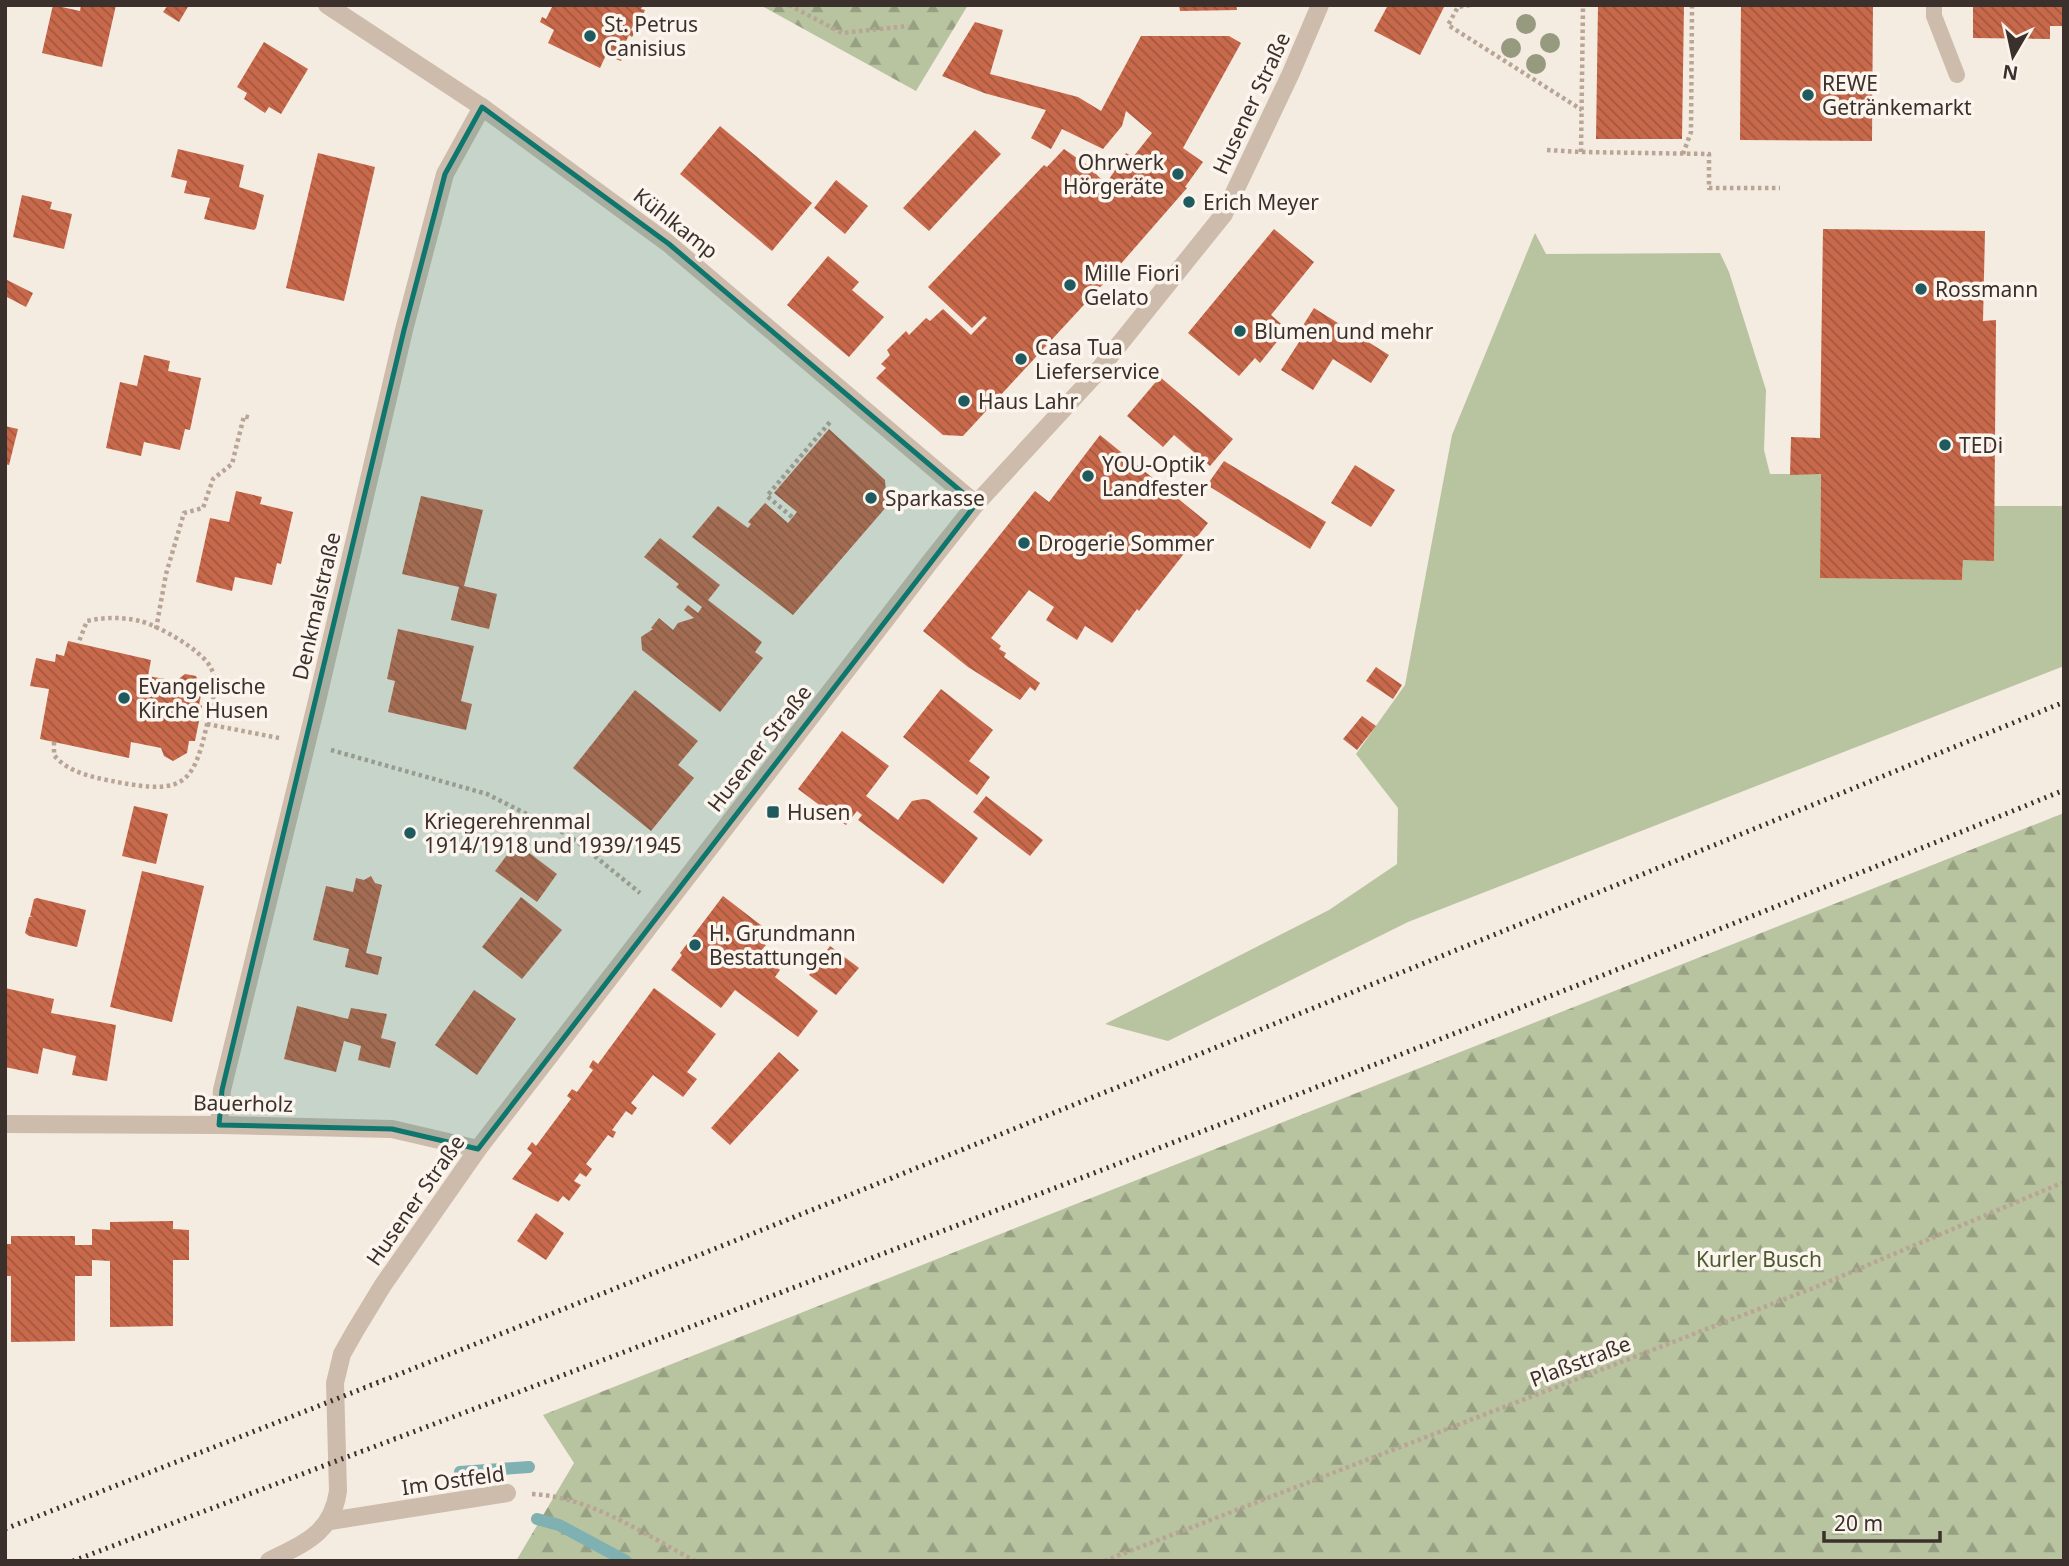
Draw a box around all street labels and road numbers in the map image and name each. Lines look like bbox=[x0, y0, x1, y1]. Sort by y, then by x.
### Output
street label: Husener Straße bbox=[1206, 27, 1296, 179]
street label: Kühlkamp bbox=[628, 181, 724, 265]
street label: Denkmalstraße bbox=[285, 529, 347, 683]
street label: Husener Straße bbox=[701, 679, 817, 817]
street label: Bauerholz bbox=[193, 1088, 293, 1118]
street label: Husener Straße bbox=[359, 1129, 471, 1271]
street label: Plaßstraße bbox=[1526, 1329, 1634, 1393]
street label: Im Ostfeld bbox=[400, 1459, 506, 1501]

